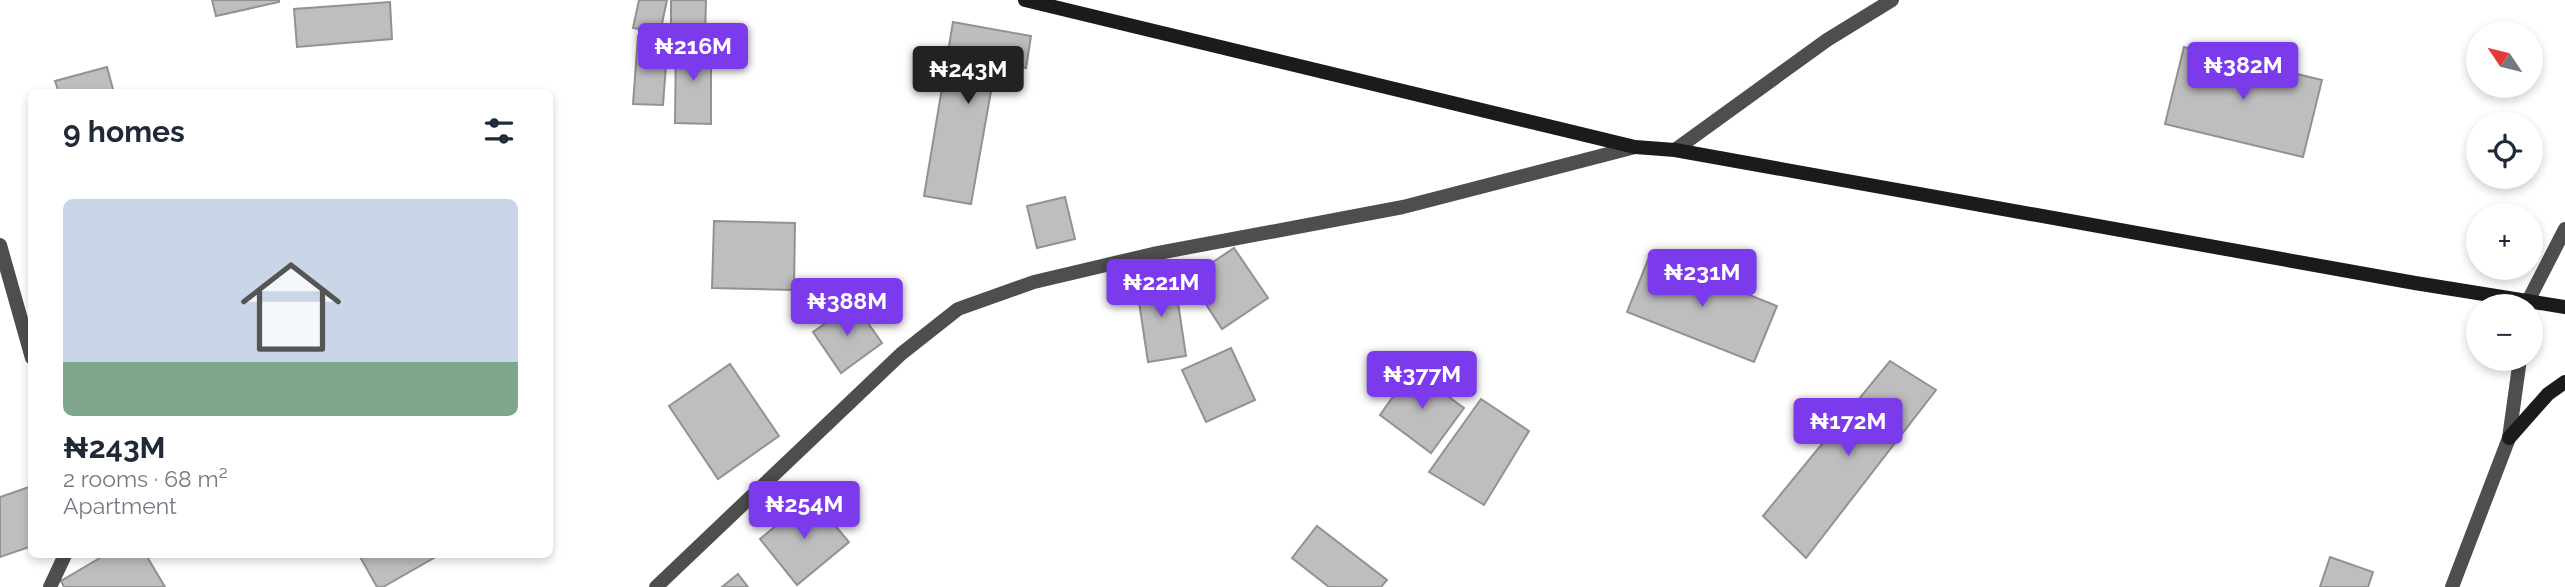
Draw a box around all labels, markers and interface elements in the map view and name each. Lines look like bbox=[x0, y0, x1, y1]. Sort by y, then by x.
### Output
north arrow bbox=[2466, 21, 2543, 98]
map controls bbox=[2466, 21, 2543, 371]
pin: ₦216M bbox=[644, 24, 742, 83]
text: ₦216M bbox=[654, 32, 732, 59]
pin: ₦382M bbox=[2194, 42, 2292, 102]
pin: ₦243M bbox=[919, 46, 1017, 106]
text: ₦382M bbox=[2203, 51, 2283, 78]
text: ₦243M bbox=[929, 55, 1007, 82]
icon: filters bbox=[480, 112, 518, 150]
button: locate bbox=[2466, 112, 2543, 189]
text: 9 homes bbox=[63, 114, 185, 149]
button: + bbox=[2466, 203, 2543, 280]
icon: home bbox=[228, 244, 354, 370]
pin: ₦231M bbox=[1653, 250, 1751, 309]
text: ₦231M bbox=[1664, 258, 1740, 285]
pin: ₦221M bbox=[1112, 260, 1210, 319]
text: ₦221M bbox=[1122, 268, 1200, 295]
pin: ₦388M bbox=[798, 278, 896, 338]
text: ₦388M bbox=[807, 287, 887, 314]
button: − bbox=[2466, 294, 2543, 371]
pin: ₦377M bbox=[1373, 352, 1471, 411]
text: ₦377M bbox=[1383, 360, 1461, 387]
pin: ₦172M bbox=[1799, 398, 1897, 458]
text: ₦172M bbox=[1810, 407, 1886, 434]
text: ₦243M bbox=[63, 430, 166, 465]
text: 2 rooms · 68 m² bbox=[63, 465, 228, 492]
pin: ₦254M bbox=[755, 482, 853, 541]
text: ₦254M bbox=[765, 490, 843, 517]
text: Apartment bbox=[63, 492, 177, 519]

